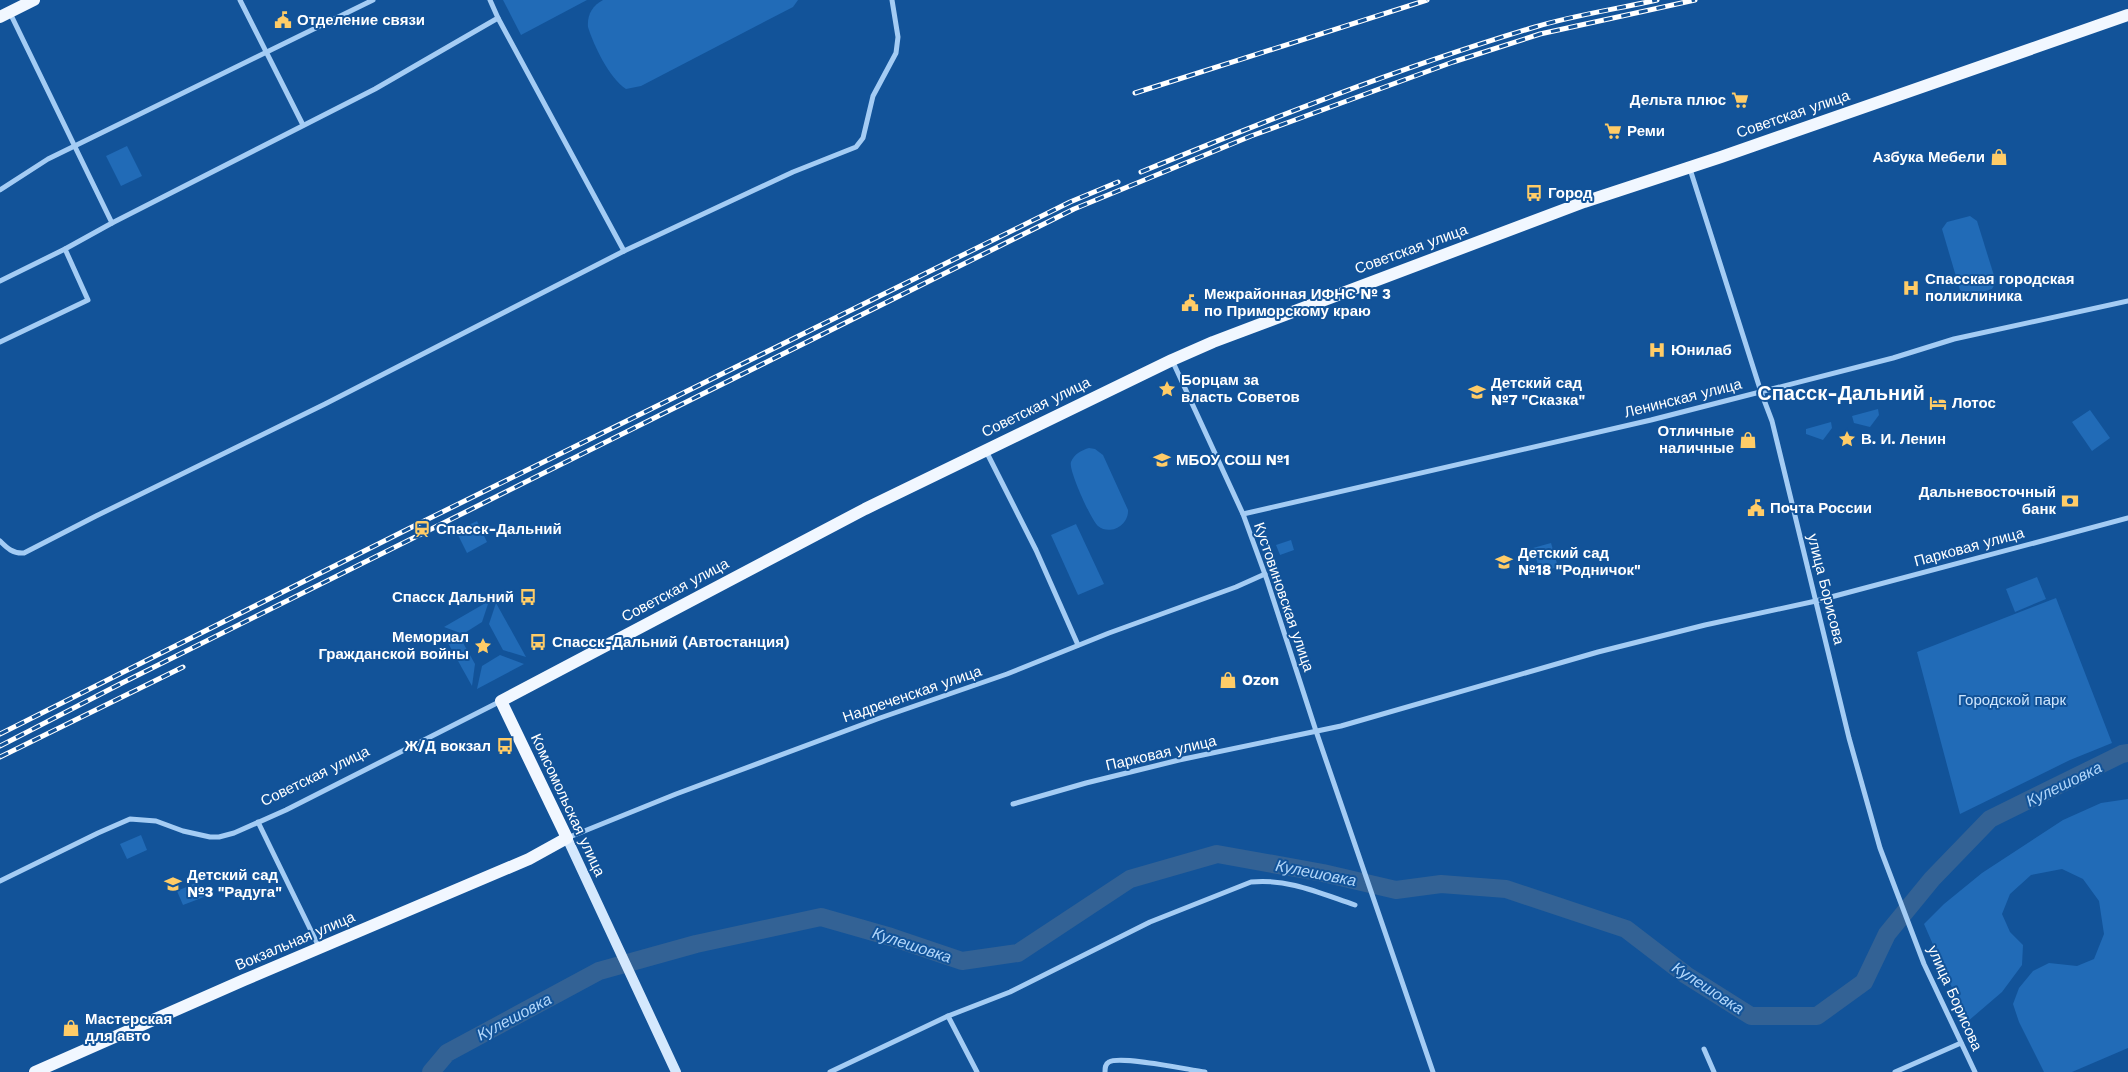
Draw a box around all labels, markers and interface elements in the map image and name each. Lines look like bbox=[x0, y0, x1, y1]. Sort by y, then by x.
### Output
public building icon: Отделение связи bbox=[273, 10, 293, 30]
place label: Отделение связи bbox=[297, 11, 425, 29]
street label: Советская улица bbox=[1734, 86, 1853, 142]
supermarket icon: Дельта плюс bbox=[1730, 90, 1750, 110]
place label: Дельта плюс bbox=[1630, 91, 1726, 109]
supermarket icon: Реми bbox=[1603, 121, 1623, 141]
place label: Реми bbox=[1627, 122, 1665, 140]
shop icon: Азбука Мебели bbox=[1989, 147, 2009, 167]
place label: Азбука Мебели bbox=[1873, 148, 1985, 166]
bus stop icon: Город bbox=[1524, 183, 1544, 203]
place label: Город bbox=[1548, 184, 1593, 202]
street label: Советская улица bbox=[1352, 220, 1470, 278]
place label: Спасская городская поликлиника bbox=[1925, 270, 2074, 305]
hospital icon: Спасская городская поликлиника bbox=[1901, 278, 1921, 298]
place label: Межрайонная ИФНС № 3 по Приморскому краю bbox=[1204, 285, 1391, 320]
public building icon: Межрайонная ИФНС № 3 по Приморскому краю bbox=[1180, 293, 1200, 313]
hospital icon: Юнилаб bbox=[1647, 340, 1667, 360]
place label: Юнилаб bbox=[1671, 341, 1732, 359]
place label: Борцам за власть Советов bbox=[1181, 371, 1300, 406]
street label: Советская улица bbox=[979, 373, 1094, 441]
place label: Детский сад №7 "Сказка" bbox=[1491, 374, 1585, 409]
street label: Ленинская улица bbox=[1622, 375, 1744, 421]
place icon: Борцам за власть Советов bbox=[1157, 379, 1177, 399]
district label: Спасск-Дальний bbox=[1757, 381, 1925, 405]
school or university icon: Детский сад №7 "Сказка" bbox=[1467, 382, 1487, 402]
hotel icon: Лотос bbox=[1928, 393, 1948, 413]
place label: Лотос bbox=[1952, 394, 1996, 412]
place label: Отличные наличные bbox=[1658, 422, 1734, 457]
place icon: В. И. Ленин bbox=[1837, 429, 1857, 449]
shop icon: Отличные наличные bbox=[1738, 430, 1758, 450]
place label: В. И. Ленин bbox=[1861, 430, 1946, 448]
school or university icon: МБОУ СОШ №1 bbox=[1152, 450, 1172, 470]
place label: МБОУ СОШ №1 bbox=[1176, 451, 1290, 469]
place label: Дальневосточный банк bbox=[1919, 483, 2056, 518]
bank icon: Дальневосточный банк bbox=[2060, 491, 2080, 511]
public building icon: Почта России bbox=[1746, 498, 1766, 518]
place label: Почта России bbox=[1770, 499, 1872, 517]
station icon: Спасск-Дальний bbox=[412, 519, 432, 539]
place label: Спасск-Дальний bbox=[436, 520, 562, 538]
street label: Кустовиновская улица bbox=[1250, 520, 1318, 675]
street label: Парковая улица bbox=[1912, 523, 2027, 570]
street label: улица Борисова bbox=[1804, 532, 1849, 647]
place label: Детский сад №18 "Родничок" bbox=[1518, 544, 1641, 579]
school or university icon: Детский сад №18 "Родничок" bbox=[1494, 552, 1514, 572]
street label: Советская улица bbox=[618, 554, 732, 626]
bus stop icon: Спасск Дальний bbox=[518, 587, 538, 607]
place label: Спасск Дальний bbox=[392, 588, 514, 606]
place label: Мемориал Гражданской войны bbox=[318, 628, 469, 663]
bus stop icon: Спасск-Дальний (Автостанция) bbox=[528, 632, 548, 652]
place label: Спасск-Дальний (Автостанция) bbox=[552, 633, 790, 651]
place icon: Мемориал Гражданской войны bbox=[473, 636, 493, 656]
street label: Надреченская улица bbox=[840, 662, 984, 726]
shop icon: Ozon bbox=[1218, 670, 1238, 690]
place label: Ozon bbox=[1242, 671, 1279, 689]
park label: Городской парк bbox=[1958, 691, 2066, 709]
street label: Комсомольская улица bbox=[527, 731, 609, 880]
street label: Парковая улица bbox=[1104, 731, 1219, 774]
bus stop icon: Ж/Д вокзал bbox=[495, 736, 515, 756]
place label: Ж/Д вокзал bbox=[404, 737, 491, 755]
street label: Советская улица bbox=[258, 742, 373, 810]
water label: Кулешовка bbox=[2023, 757, 2105, 811]
water label: Кулешовка bbox=[1274, 856, 1358, 890]
place label: Детский сад №3 "Радуга" bbox=[187, 866, 282, 901]
school or university icon: Детский сад №3 "Радуга" bbox=[163, 874, 183, 894]
street label: Вокзальная улица bbox=[233, 907, 358, 974]
water label: Кулешовка bbox=[870, 923, 954, 967]
street label: улица Борисова bbox=[1924, 943, 1987, 1054]
water label: Кулешовка bbox=[1668, 958, 1748, 1018]
water label: Кулешовка bbox=[473, 989, 555, 1045]
place label: Мастерская для авто bbox=[85, 1010, 172, 1045]
shop icon: Мастерская для авто bbox=[61, 1018, 81, 1038]

